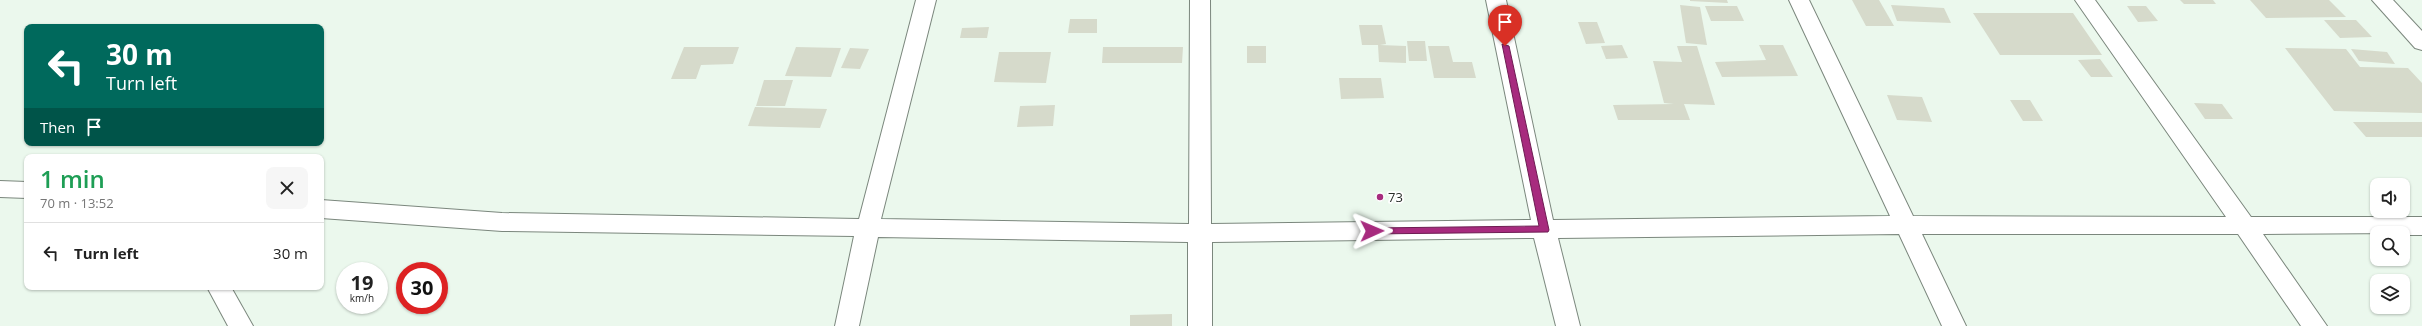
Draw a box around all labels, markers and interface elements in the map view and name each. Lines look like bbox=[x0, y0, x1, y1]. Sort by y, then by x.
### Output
pin bbox=[1488, 5, 1522, 46]
icon: arrive bbox=[1494, 11, 1516, 33]
text: 30 m bbox=[106, 35, 173, 73]
icon: left bbox=[40, 40, 92, 92]
text: Turn left bbox=[106, 71, 177, 95]
icon: arrive bbox=[83, 116, 105, 138]
text: Then bbox=[40, 117, 75, 137]
text: 1 min bbox=[40, 162, 105, 195]
button: close bbox=[266, 167, 308, 209]
map controls bbox=[2370, 178, 2410, 314]
button: sound bbox=[2370, 178, 2410, 218]
place label: 73 bbox=[1388, 188, 1403, 206]
marker: 73 bbox=[1375, 192, 1385, 202]
text: 70 m · 13:52 bbox=[40, 194, 114, 212]
position arrow bbox=[1351, 210, 1393, 252]
button: search bbox=[2370, 226, 2410, 266]
icon: left bbox=[40, 242, 62, 264]
text: Turn left bbox=[74, 243, 139, 263]
text: 30 m bbox=[273, 243, 308, 263]
speed limit sign: 30 bbox=[396, 262, 448, 314]
text: 19 bbox=[351, 269, 373, 296]
button: layers bbox=[2370, 274, 2410, 314]
text: km/h bbox=[350, 291, 374, 305]

